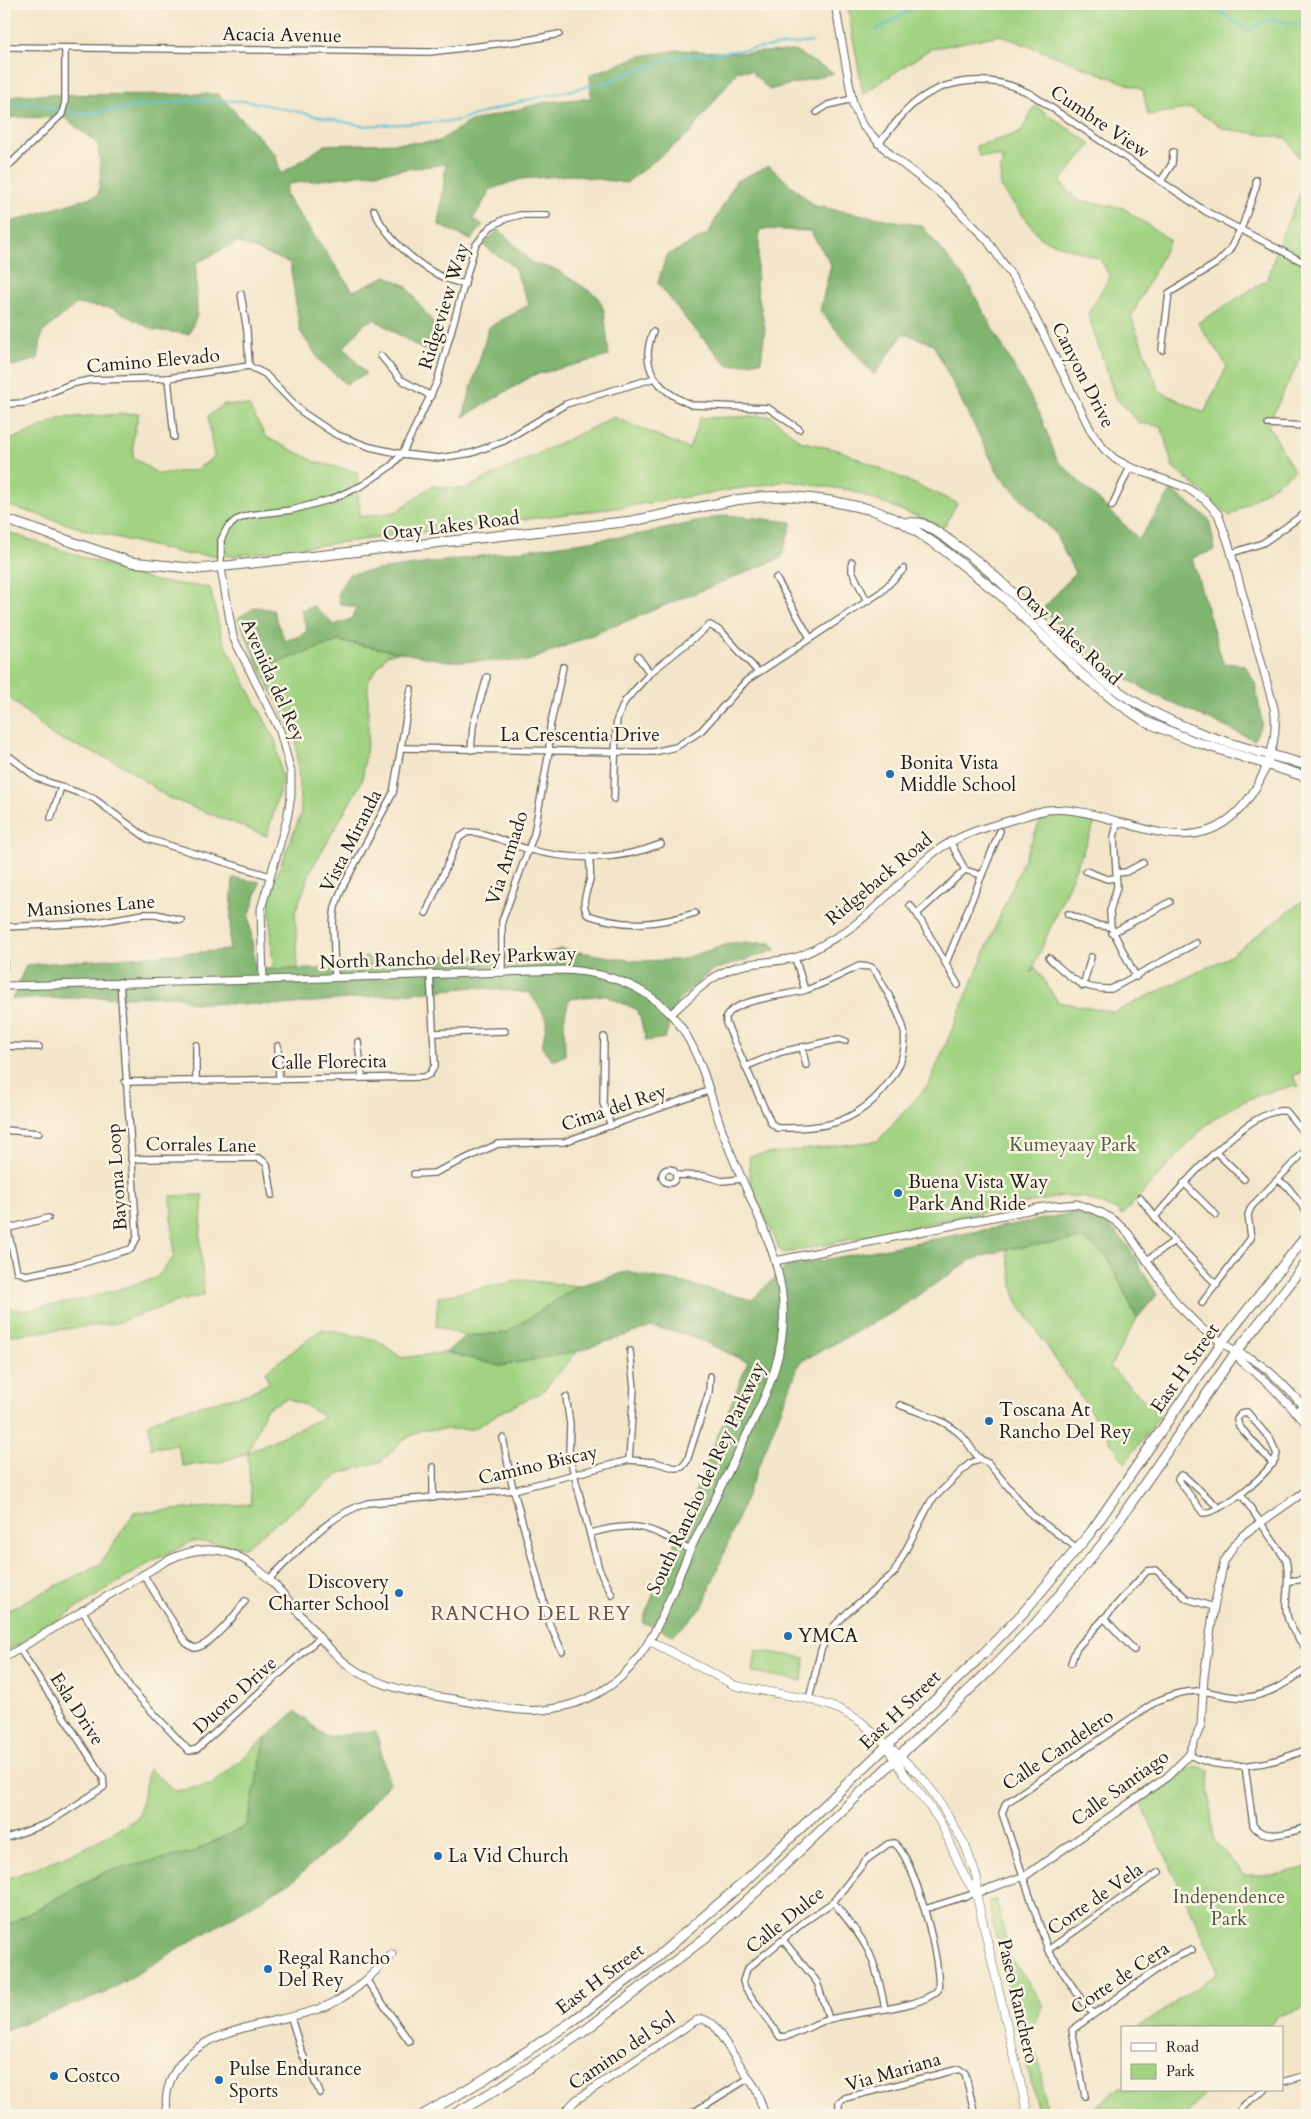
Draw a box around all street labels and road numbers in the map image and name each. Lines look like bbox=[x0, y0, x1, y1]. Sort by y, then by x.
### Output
street label: Acacia Avenue bbox=[222, 21, 342, 49]
street label: Cumbre View bbox=[1045, 79, 1155, 165]
street label: Ridgeview Way bbox=[412, 240, 476, 372]
street label: Canyon Drive bbox=[1045, 318, 1121, 432]
street label: Camino Elevado bbox=[85, 342, 221, 380]
street label: Otay Lakes Road bbox=[381, 505, 521, 547]
street label: Otay Lakes Road bbox=[1009, 579, 1127, 691]
street label: Avenida del Rey bbox=[234, 614, 312, 746]
street label: La Crescentia Drive bbox=[500, 722, 660, 748]
street label: Vista Miranda bbox=[314, 785, 388, 897]
street label: Via Armado bbox=[480, 808, 534, 908]
street label: Ridgeback Road bbox=[820, 827, 938, 931]
street label: Mansiones Lane bbox=[26, 889, 156, 923]
street label: North Rancho del Rey Parkway bbox=[319, 941, 577, 975]
street label: Calle Florecita bbox=[271, 1048, 387, 1076]
street label: Cima del Rey bbox=[558, 1078, 670, 1138]
street label: Bayona Loop bbox=[100, 1122, 134, 1232]
street label: Corrales Lane bbox=[145, 1131, 257, 1159]
street label: East H Street bbox=[1144, 1318, 1226, 1418]
street label: South Rancho del Rey Parkway bbox=[641, 1357, 771, 1599]
street label: Camino Biscay bbox=[476, 1439, 600, 1491]
street label: Duoro Drive bbox=[188, 1650, 282, 1740]
street label: East H Street bbox=[854, 1664, 946, 1756]
street label: Esla Drive bbox=[44, 1667, 110, 1751]
street label: Calle Candelero bbox=[997, 1703, 1119, 1797]
street label: Calle Santiago bbox=[1066, 1744, 1174, 1832]
street label: Corte de Vela bbox=[1042, 1857, 1148, 1941]
street label: Calle Dulce bbox=[740, 1880, 830, 1960]
street label: Corte de Cera bbox=[1066, 1935, 1174, 2021]
street label: Paseo Ranchero bbox=[991, 1936, 1045, 2066]
street label: East H Street bbox=[551, 1937, 649, 2021]
street label: Camino del Sol bbox=[563, 2006, 681, 2096]
street label: Via Mariana bbox=[842, 2046, 944, 2098]

